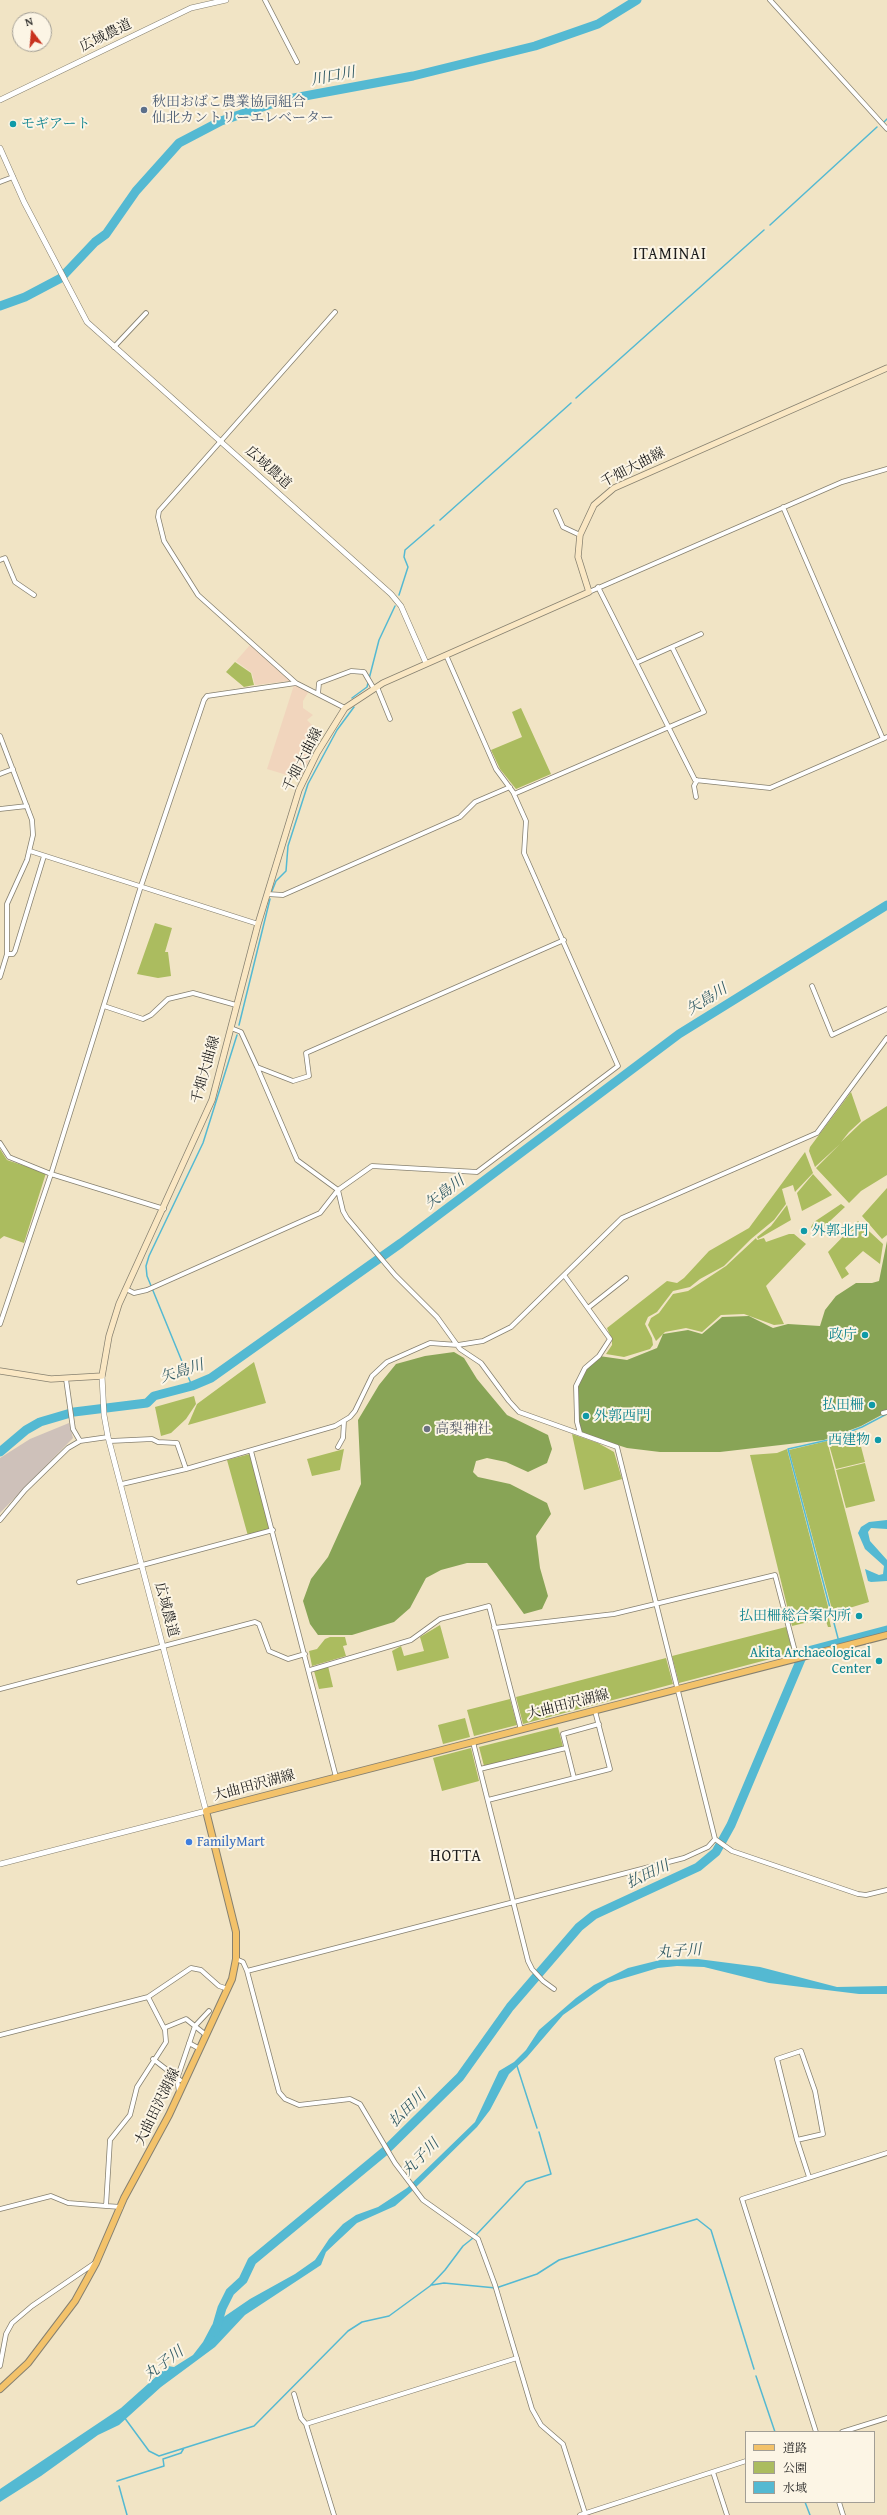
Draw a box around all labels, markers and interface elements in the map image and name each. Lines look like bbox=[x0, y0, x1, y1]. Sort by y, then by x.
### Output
north arrow bbox=[12, 12, 52, 52]
text: N bbox=[23, 13, 35, 30]
street label: 広域農道 bbox=[77, 16, 135, 56]
water label: 川口川 bbox=[309, 64, 357, 90]
place label: 秋田おばこ農業協同組合 仙北カントリーエレベーター bbox=[152, 94, 334, 126]
marker: 秋田おばこ農業協同組合 仙北カントリーエレベーター bbox=[139, 105, 149, 115]
place label: モギアート bbox=[21, 116, 91, 132]
marker: モギアート bbox=[8, 119, 18, 129]
district label: ITAMINAI bbox=[633, 245, 707, 265]
street label: 広域農道 bbox=[242, 443, 294, 493]
street label: 千畑大曲線 bbox=[598, 445, 668, 491]
street label: 千畑大曲線 bbox=[280, 725, 326, 795]
water label: 矢島川 bbox=[683, 980, 731, 1020]
street label: 千畑大曲線 bbox=[188, 1034, 224, 1106]
water label: 矢島川 bbox=[422, 1172, 468, 1214]
place label: 外郭北門 bbox=[812, 1223, 868, 1239]
marker: 外郭北門 bbox=[799, 1226, 809, 1236]
place label: 政庁 bbox=[829, 1327, 857, 1343]
marker: 政庁 bbox=[860, 1330, 870, 1340]
water label: 矢島川 bbox=[158, 1356, 206, 1388]
place label: 払田柵 bbox=[822, 1397, 864, 1413]
marker: 払田柵 bbox=[867, 1400, 877, 1410]
place label: 外郭西門 bbox=[594, 1408, 650, 1424]
marker: 外郭西門 bbox=[581, 1411, 591, 1421]
place label: 高梨神社 bbox=[435, 1421, 491, 1437]
marker: 高梨神社 bbox=[422, 1424, 432, 1434]
place label: 西建物 bbox=[828, 1432, 870, 1448]
marker: 西建物 bbox=[873, 1435, 883, 1445]
street label: 広域農道 bbox=[151, 1581, 181, 1639]
place label: 払田柵総合案内所 bbox=[739, 1608, 851, 1624]
marker: 払田柵総合案内所 bbox=[854, 1611, 864, 1621]
place label: Akita Archaeological Center bbox=[750, 1645, 871, 1678]
marker: Akita Archaeological Center bbox=[874, 1656, 884, 1666]
street label: 大曲田沢湖線 bbox=[525, 1687, 611, 1723]
street label: 大曲田沢湖線 bbox=[211, 1767, 297, 1805]
place label: FamilyMart bbox=[197, 1834, 265, 1850]
marker: FamilyMart bbox=[184, 1837, 194, 1847]
district label: HOTTA bbox=[430, 1847, 482, 1867]
water label: 払田川 bbox=[624, 1857, 672, 1893]
water label: 丸子川 bbox=[656, 1941, 702, 1963]
street label: 大曲田沢湖線 bbox=[132, 2066, 184, 2148]
water label: 払田川 bbox=[386, 2087, 430, 2131]
water label: 丸子川 bbox=[399, 2136, 443, 2180]
water label: 丸子川 bbox=[141, 2343, 187, 2385]
legend bbox=[745, 2431, 875, 2503]
text: 道路 bbox=[783, 2439, 807, 2456]
text: 公園 bbox=[783, 2459, 807, 2476]
text: 水域 bbox=[783, 2479, 807, 2496]

